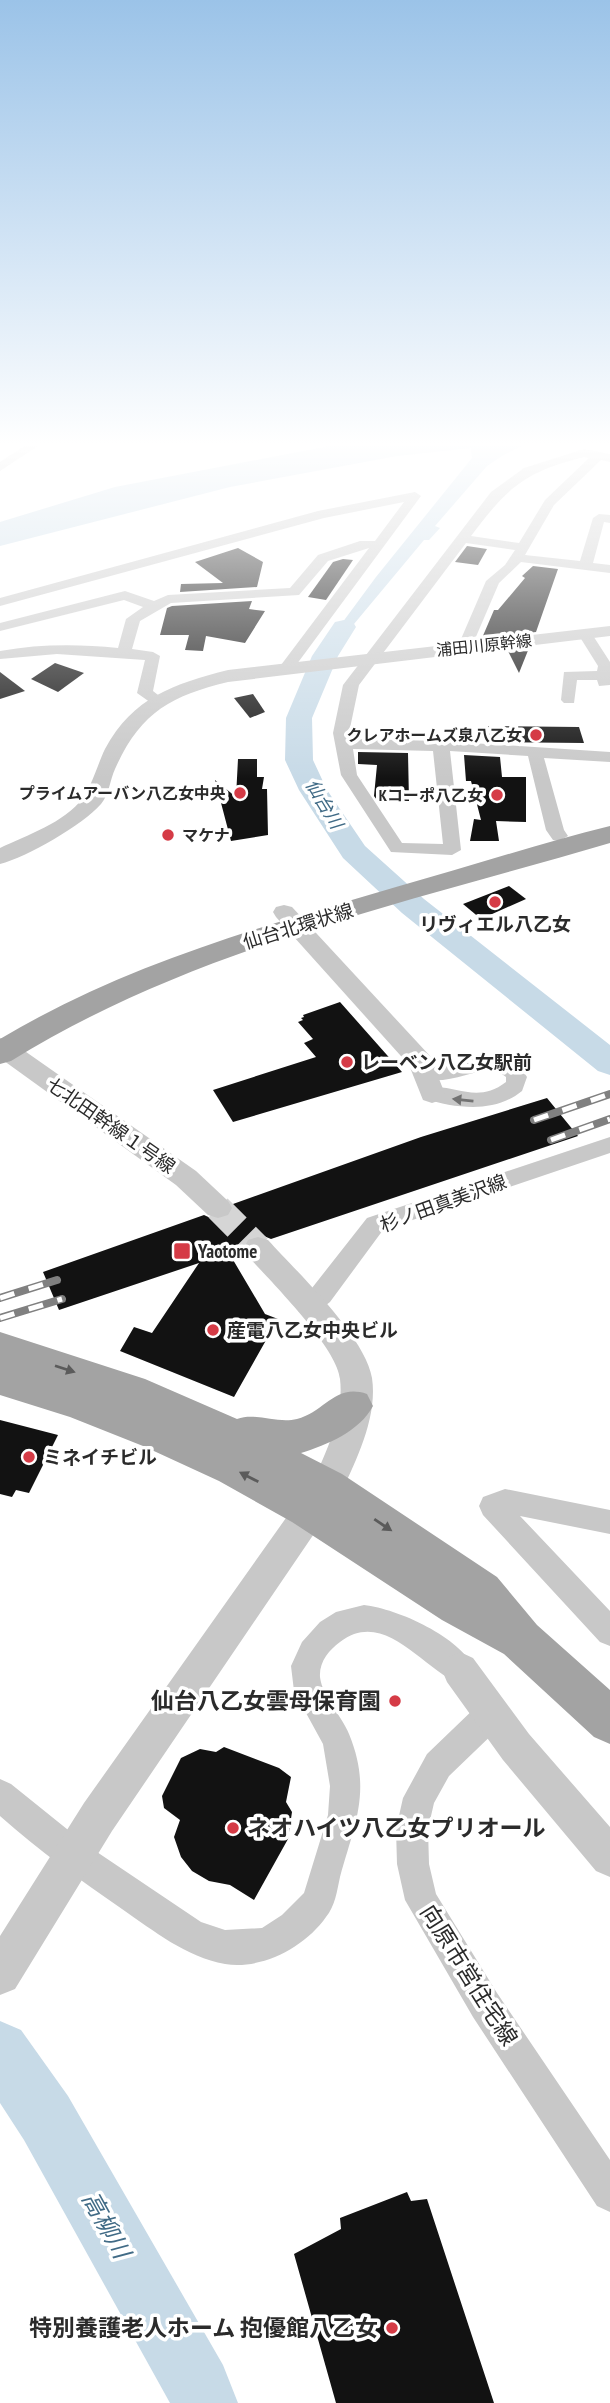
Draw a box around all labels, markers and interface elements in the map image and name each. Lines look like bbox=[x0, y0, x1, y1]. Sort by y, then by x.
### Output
street label: 浦田川原幹線 bbox=[435, 630, 533, 660]
place label: クレアホームズ泉八乙女 bbox=[346, 725, 522, 745]
marker: クレアホームズ泉八乙女 bbox=[528, 727, 544, 743]
water label: 仙台川 bbox=[301, 775, 349, 835]
place label: プライムアーバン八乙女中央 bbox=[19, 783, 226, 803]
marker: プライムアーバン八乙女中央 bbox=[232, 785, 248, 801]
place label: Kコーポ八乙女 bbox=[379, 785, 483, 805]
marker: Kコーポ八乙女 bbox=[489, 787, 505, 803]
place label: マケナ bbox=[182, 825, 230, 845]
marker: マケナ bbox=[160, 827, 176, 843]
marker: リヴィエル八乙女 bbox=[487, 894, 503, 910]
street label: 仙台北環状線 bbox=[240, 898, 356, 954]
place label: リヴィエル八乙女 bbox=[419, 912, 571, 936]
place label: レーベン八乙女駅前 bbox=[361, 1050, 532, 1074]
marker: レーベン八乙女駅前 bbox=[339, 1054, 355, 1070]
street label: 七北田幹線１号線 bbox=[42, 1072, 180, 1178]
one-way arrow bbox=[452, 1094, 474, 1105]
street label: 杉ノ田真美沢線 bbox=[376, 1169, 510, 1237]
place label: Yaotome bbox=[197, 1239, 257, 1263]
marker: Yaotome bbox=[172, 1241, 192, 1261]
place label: 産電八乙女中央ビル bbox=[227, 1318, 398, 1342]
marker: 産電八乙女中央ビル bbox=[205, 1322, 221, 1338]
one-way arrow bbox=[54, 1364, 75, 1375]
place label: ミネイチビル bbox=[43, 1445, 157, 1469]
marker: ミネイチビル bbox=[21, 1449, 37, 1465]
one-way arrow bbox=[240, 1471, 259, 1483]
one-way arrow bbox=[374, 1518, 393, 1531]
place label: 仙台八乙女雲母保育園 bbox=[151, 1686, 381, 1715]
marker: 仙台八乙女雲母保育園 bbox=[387, 1693, 403, 1709]
place label: ネオハイツ八乙女プリオール bbox=[247, 1813, 546, 1842]
marker: ネオハイツ八乙女プリオール bbox=[225, 1820, 241, 1836]
street label: 向原市営住宅線 bbox=[414, 1899, 524, 2051]
water label: 高柳川 bbox=[75, 2186, 139, 2266]
place label: 特別養護老人ホーム 抱優館八乙女 bbox=[29, 2313, 378, 2342]
marker: 特別養護老人ホーム 抱優館八乙女 bbox=[384, 2320, 400, 2336]

